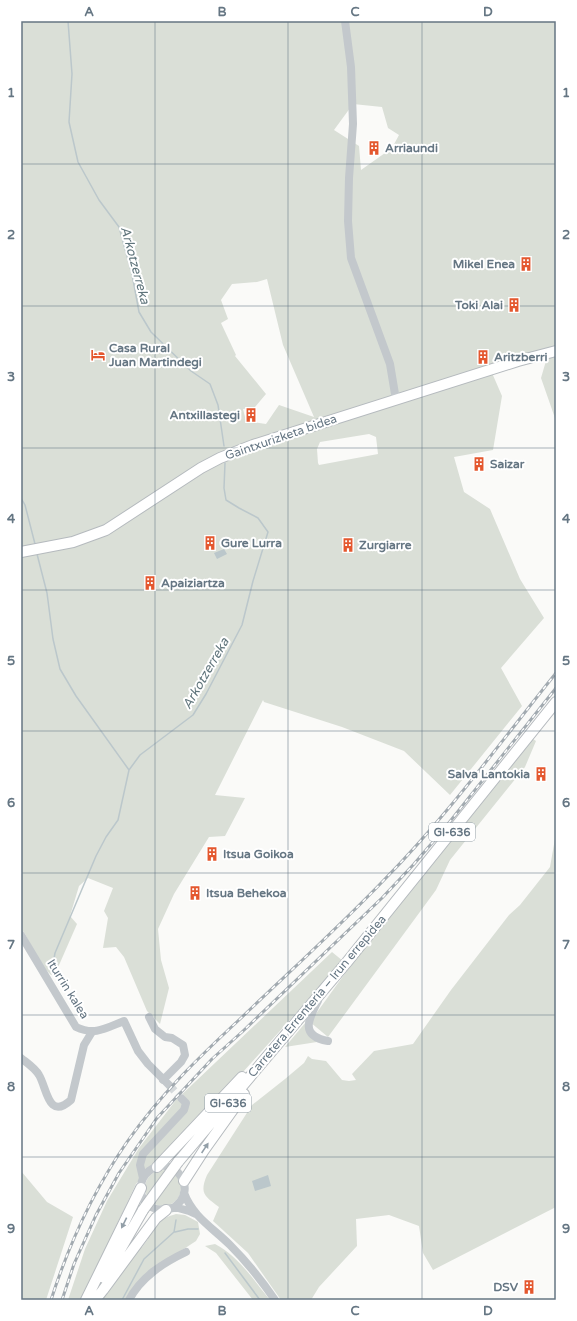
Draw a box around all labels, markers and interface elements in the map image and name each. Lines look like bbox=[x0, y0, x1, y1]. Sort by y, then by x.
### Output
text: A bbox=[84, 4, 94, 20]
text: B bbox=[217, 4, 227, 20]
text: C bbox=[350, 4, 360, 20]
text: D bbox=[483, 4, 493, 20]
text: 1 bbox=[7, 85, 15, 101]
text: 1 bbox=[562, 85, 570, 101]
building icon: Arriaundi bbox=[366, 140, 382, 156]
place label: Arriaundi bbox=[385, 141, 438, 155]
water label: Arkotzerreka bbox=[117, 225, 153, 306]
text: 2 bbox=[7, 227, 15, 243]
text: 2 bbox=[562, 227, 570, 243]
building icon: Mikel Enea bbox=[518, 256, 534, 272]
place label: Mikel Enea bbox=[453, 257, 515, 271]
building icon: Toki Alai bbox=[506, 297, 522, 313]
place label: Toki Alai bbox=[454, 298, 503, 312]
place label: Casa Rural Juan Martindegi bbox=[108, 341, 202, 370]
hotel icon: Casa Rural Juan Martindegi bbox=[90, 347, 106, 363]
building icon: Aritzberri bbox=[475, 349, 491, 365]
place label: Aritzberri bbox=[494, 350, 548, 364]
text: 3 bbox=[7, 369, 15, 385]
text: 3 bbox=[562, 369, 570, 385]
building icon: Antxillastegi bbox=[243, 407, 259, 423]
place label: Antxillastegi bbox=[170, 408, 240, 423]
street label: Gaintxurizketa bidea bbox=[223, 411, 339, 463]
building icon: Saizar bbox=[471, 456, 487, 472]
place label: Saizar bbox=[490, 457, 525, 471]
text: 4 bbox=[7, 511, 16, 527]
text: 4 bbox=[562, 511, 571, 527]
building icon: Gure Lurra bbox=[202, 535, 218, 551]
place label: Gure Lurra bbox=[221, 536, 282, 550]
building icon: Zurgiarre bbox=[340, 537, 356, 553]
place label: Zurgiarre bbox=[359, 538, 412, 553]
building icon: Apaiziartza bbox=[142, 575, 158, 591]
place label: Apaiziartza bbox=[161, 576, 225, 591]
water label: Arkotzerreka bbox=[179, 634, 233, 712]
text: 5 bbox=[7, 653, 15, 669]
text: 5 bbox=[562, 653, 570, 669]
building icon: Salva Lantokia bbox=[533, 766, 549, 782]
place label: Salva Lantokia bbox=[448, 767, 530, 781]
text: 6 bbox=[7, 795, 15, 811]
text: 6 bbox=[562, 795, 570, 811]
road number: GI-636 bbox=[429, 823, 475, 841]
building icon: Itsua Goikoa bbox=[204, 846, 220, 862]
place label: Itsua Goikoa bbox=[223, 847, 294, 861]
building icon: Itsua Behekoa bbox=[187, 885, 203, 901]
place label: Itsua Behekoa bbox=[206, 886, 287, 900]
street label: Carretera Errenteria – Irun errepidea bbox=[245, 912, 389, 1080]
text: 7 bbox=[7, 937, 15, 953]
text: 7 bbox=[562, 937, 570, 953]
street label: Iturrin kalea bbox=[44, 957, 92, 1021]
text: 8 bbox=[7, 1079, 15, 1095]
text: 8 bbox=[562, 1079, 570, 1095]
road number: GI-636 bbox=[205, 1094, 251, 1112]
one-way arrow bbox=[201, 1143, 209, 1154]
one-way arrow bbox=[121, 1218, 127, 1229]
text: 9 bbox=[7, 1221, 15, 1237]
text: 9 bbox=[562, 1221, 570, 1237]
building icon: DSV bbox=[521, 1279, 537, 1295]
place label: DSV bbox=[493, 1280, 519, 1294]
text: A bbox=[84, 1303, 94, 1319]
text: B bbox=[217, 1303, 227, 1319]
text: C bbox=[350, 1303, 360, 1319]
text: D bbox=[483, 1303, 493, 1319]

